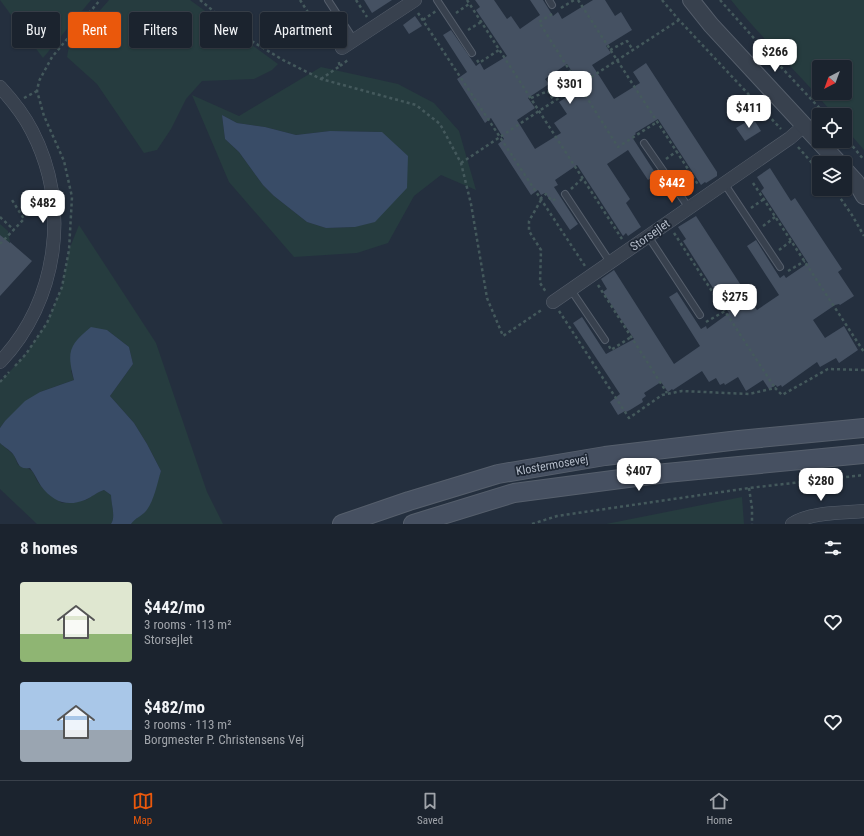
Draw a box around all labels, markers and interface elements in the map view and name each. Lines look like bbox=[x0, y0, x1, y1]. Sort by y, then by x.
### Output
chip: Buy bbox=[12, 12, 60, 48]
chip: Rent bbox=[68, 12, 121, 48]
chip: Filters bbox=[129, 12, 192, 48]
chip: New bbox=[200, 12, 252, 48]
chip: Apartment bbox=[260, 12, 347, 48]
pin: $266 bbox=[751, 39, 799, 73]
text: $266 bbox=[762, 44, 788, 59]
north arrow bbox=[812, 60, 852, 100]
map controls bbox=[812, 60, 852, 196]
pin: $301 bbox=[546, 71, 594, 105]
text: $301 bbox=[557, 76, 583, 91]
pin: $411 bbox=[725, 95, 773, 129]
text: $411 bbox=[736, 100, 762, 115]
button: locate bbox=[812, 108, 852, 148]
button: layers bbox=[812, 156, 852, 196]
pin: $442 bbox=[648, 170, 696, 204]
text: $442 bbox=[659, 175, 685, 190]
pin: $482 bbox=[19, 190, 67, 224]
text: $482 bbox=[30, 195, 56, 210]
street label: Storsejlet bbox=[628, 216, 673, 254]
pin: $275 bbox=[711, 284, 759, 318]
text: $275 bbox=[722, 289, 748, 304]
street label: Klostermosevej bbox=[515, 452, 589, 478]
pin: $407 bbox=[615, 458, 663, 492]
text: $407 bbox=[626, 463, 652, 478]
pin: $280 bbox=[797, 468, 845, 502]
text: $280 bbox=[808, 473, 834, 488]
icon: filters bbox=[822, 537, 844, 559]
text: 8 homes bbox=[20, 538, 78, 558]
text: $442/mo bbox=[144, 597, 205, 617]
icon: home bbox=[52, 598, 100, 646]
icon: heart bbox=[822, 611, 844, 633]
text: 3 rooms · 113 m² bbox=[144, 617, 231, 632]
text: Storsejlet bbox=[144, 632, 193, 647]
text: $482/mo bbox=[144, 697, 205, 717]
icon: home bbox=[52, 698, 100, 746]
icon: heart bbox=[822, 711, 844, 733]
text: 3 rooms · 113 m² bbox=[144, 717, 231, 732]
text: Borgmester P. Christensens Vej bbox=[144, 732, 304, 747]
tab: Map bbox=[132, 790, 154, 827]
tab: Saved bbox=[417, 790, 443, 827]
tab: Home bbox=[707, 790, 732, 827]

